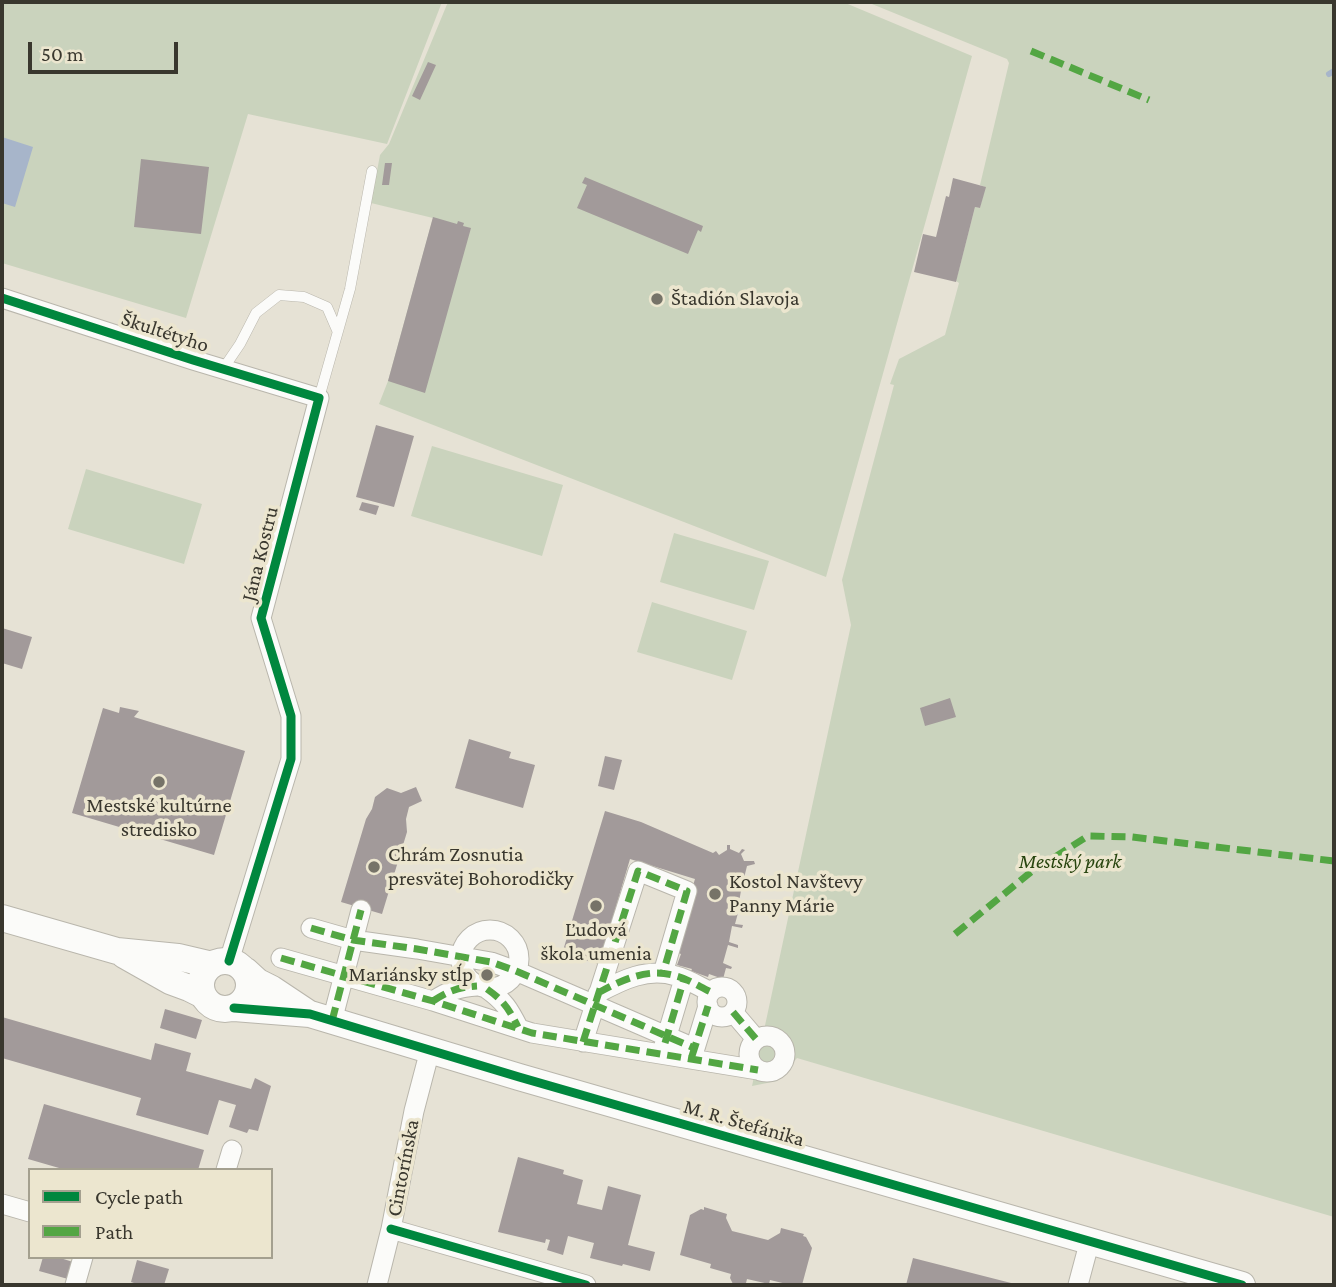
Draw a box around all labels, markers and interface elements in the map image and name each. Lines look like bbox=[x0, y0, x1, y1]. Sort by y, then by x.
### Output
scale bar bbox=[32, 28, 182, 72]
text: 50 m bbox=[41, 42, 84, 66]
place label: Štadión Slavoja bbox=[671, 286, 799, 312]
marker: Štadión Slavoja bbox=[649, 291, 665, 307]
street label: Škultétyho bbox=[118, 306, 212, 358]
street label: Jána Kostru bbox=[236, 504, 284, 604]
marker: Mestské kultúrne stredisko bbox=[151, 774, 167, 790]
place label: Mestské kultúrne stredisko bbox=[86, 793, 232, 843]
place label: Chrám Zosnutia presvätej Bohorodičky bbox=[388, 842, 573, 892]
park label: Mestský park bbox=[1019, 849, 1121, 875]
marker: Chrám Zosnutia presvätej Bohorodičky bbox=[366, 859, 382, 875]
place label: Kostol Navštevy Panny Márie bbox=[729, 869, 863, 919]
marker: Kostol Navštevy Panny Márie bbox=[707, 886, 723, 902]
marker: Ľudová škola umenia bbox=[588, 898, 604, 914]
place label: Ľudová škola umenia bbox=[540, 917, 652, 967]
place label: Mariánsky stĺp bbox=[349, 962, 473, 988]
marker: Mariánsky stĺp bbox=[479, 967, 495, 983]
street label: M. R. Štefánika bbox=[681, 1094, 807, 1152]
street label: Cintorínska bbox=[381, 1117, 425, 1219]
legend bbox=[28, 1168, 273, 1259]
text: Cycle path bbox=[95, 1185, 183, 1209]
text: Path bbox=[95, 1220, 133, 1244]

